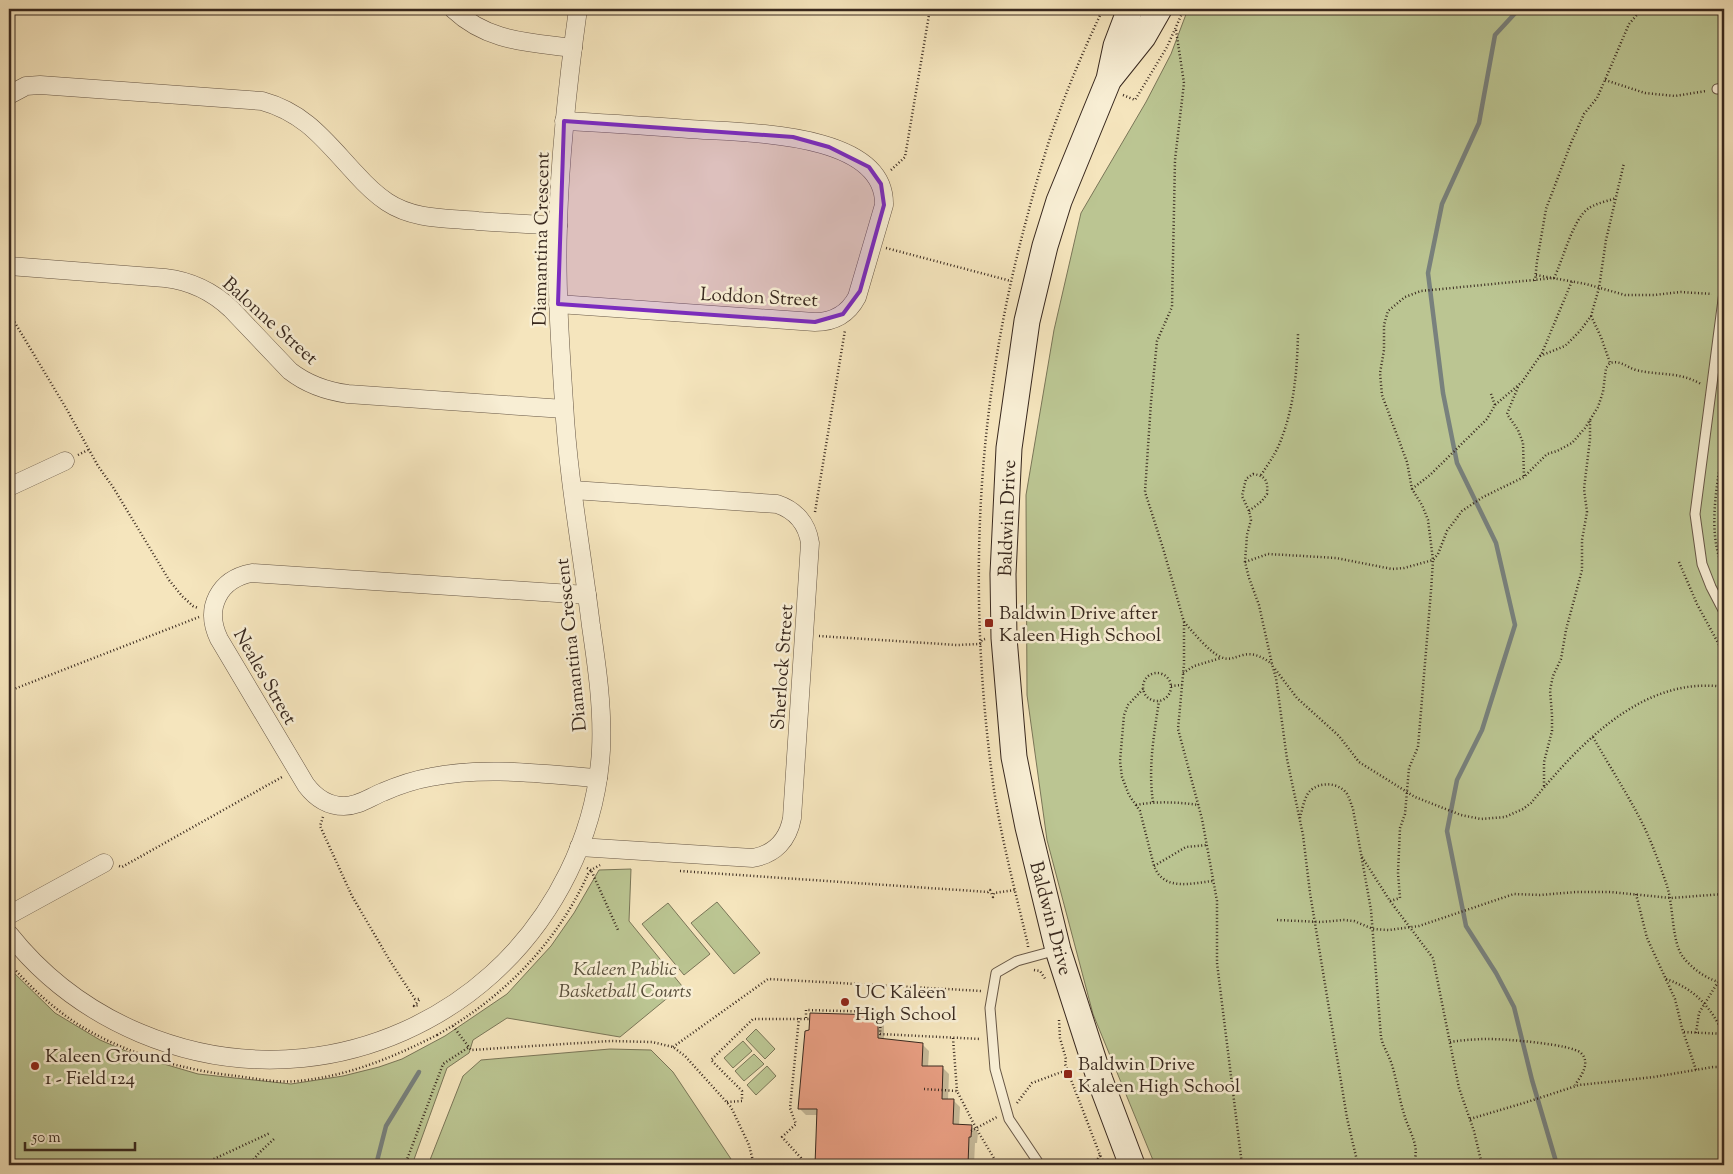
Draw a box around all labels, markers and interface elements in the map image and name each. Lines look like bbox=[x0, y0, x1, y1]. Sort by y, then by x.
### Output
street label: Diamantina Crescent bbox=[527, 151, 558, 326]
street label: Balonne Street bbox=[216, 272, 323, 373]
street label: Loddon Street bbox=[699, 282, 819, 315]
street label: Baldwin Drive bbox=[993, 459, 1024, 577]
street label: Diamantina Crescent bbox=[550, 556, 595, 733]
place label: Baldwin Drive after Kaleen High School bbox=[999, 601, 1161, 650]
street label: Sherlock Street bbox=[766, 603, 801, 731]
marker: Baldwin Drive after Kaleen High School bbox=[983, 617, 995, 629]
street label: Neales Street bbox=[225, 624, 303, 731]
street label: Baldwin Drive bbox=[1021, 859, 1078, 979]
park label: Kaleen Public Basketball Courts bbox=[558, 957, 692, 1006]
place label: UC Kaleen High School bbox=[855, 980, 957, 1029]
marker: UC Kaleen High School bbox=[839, 996, 851, 1008]
place label: Kaleen Ground 1 - Field 124 bbox=[45, 1044, 172, 1093]
place label: Baldwin Drive Kaleen High School bbox=[1078, 1052, 1240, 1101]
marker: Kaleen Ground 1 - Field 124 bbox=[29, 1060, 41, 1072]
marker: Baldwin Drive Kaleen High School bbox=[1062, 1068, 1074, 1080]
scale bar bbox=[25, 1119, 135, 1151]
text: 50 m bbox=[31, 1128, 61, 1149]

